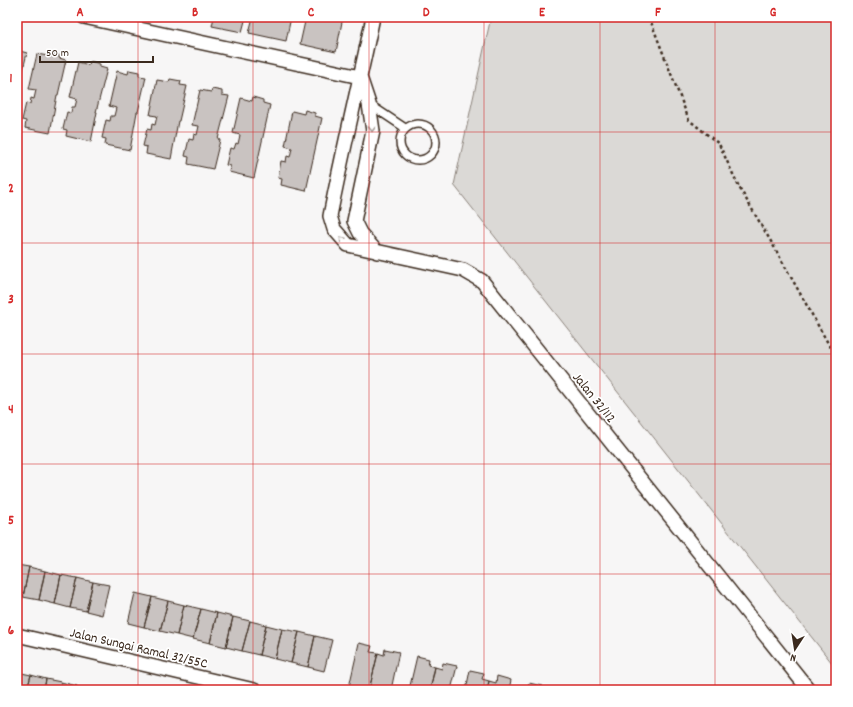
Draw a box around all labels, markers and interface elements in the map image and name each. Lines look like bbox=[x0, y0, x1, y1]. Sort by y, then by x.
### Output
text: A bbox=[76, 4, 84, 23]
text: B bbox=[192, 4, 198, 23]
text: C bbox=[308, 4, 315, 23]
text: D bbox=[423, 4, 430, 23]
text: E bbox=[539, 4, 546, 23]
text: F bbox=[655, 4, 661, 23]
text: G bbox=[770, 4, 777, 23]
scale bar bbox=[40, 38, 153, 64]
text: 50 m bbox=[46, 45, 69, 62]
text: 1 bbox=[10, 70, 13, 89]
one-way arrow bbox=[367, 125, 376, 132]
text: 2 bbox=[8, 180, 14, 199]
one-way arrow bbox=[340, 236, 347, 243]
text: 3 bbox=[8, 291, 14, 310]
street label: Jalan 32/112 bbox=[567, 369, 620, 428]
text: 4 bbox=[8, 401, 14, 420]
text: 5 bbox=[8, 512, 14, 531]
text: 6 bbox=[8, 622, 15, 641]
street label: Jalan Sungai Ramal 32/55C bbox=[68, 623, 209, 675]
north arrow bbox=[775, 629, 815, 669]
text: N bbox=[788, 648, 798, 665]

